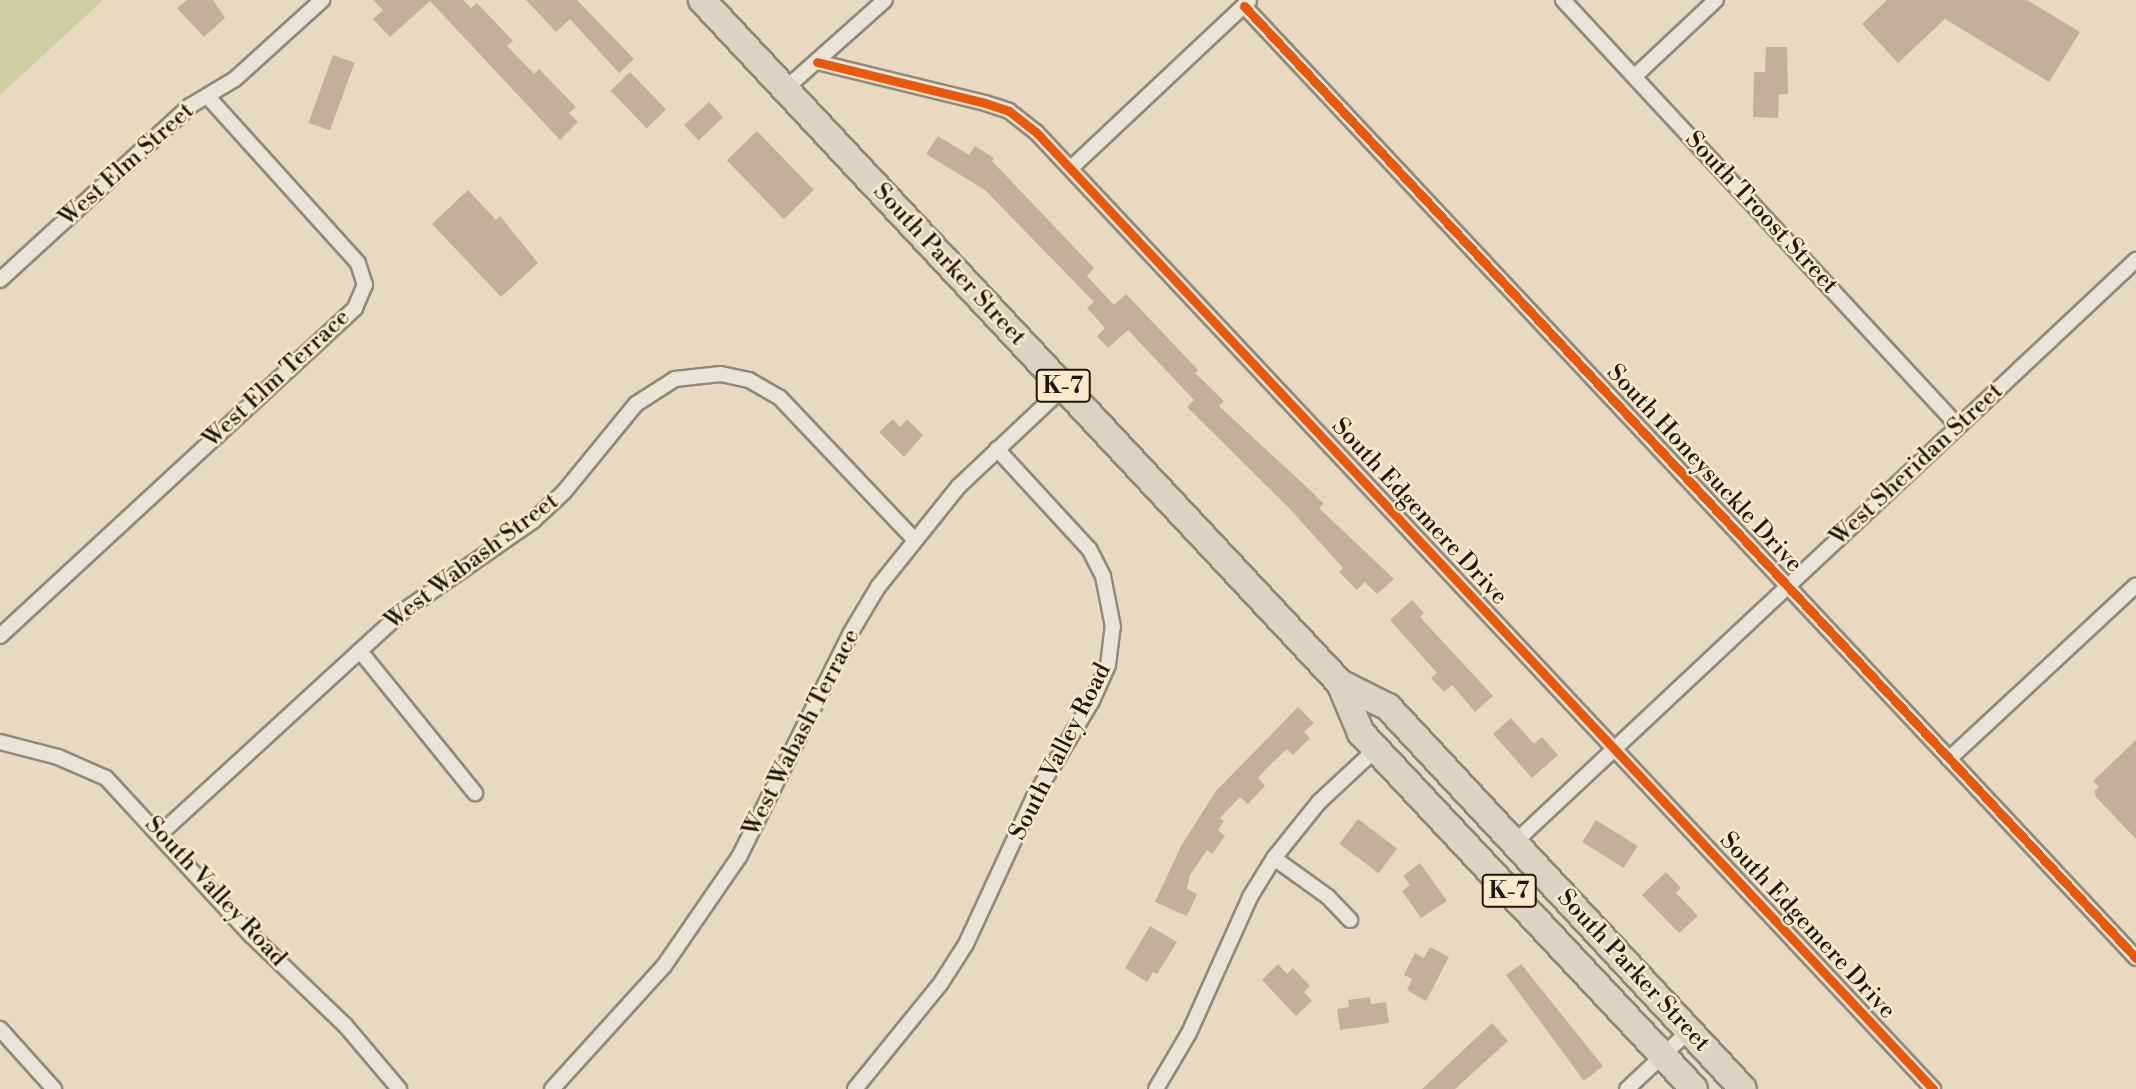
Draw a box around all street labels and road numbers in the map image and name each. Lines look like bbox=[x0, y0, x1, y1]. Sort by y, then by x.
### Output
street label: West Elm Street bbox=[54, 97, 200, 233]
street label: South Troost Street bbox=[1678, 126, 1844, 300]
street label: South Parker Street bbox=[866, 178, 1032, 352]
street label: West Elm Terrace bbox=[198, 304, 356, 454]
street label: South Honeysuckle Drive bbox=[1600, 359, 1808, 579]
road number: K-7 bbox=[1035, 366, 1091, 406]
street label: West Sheridan Street bbox=[1825, 378, 2009, 552]
street label: South Edgemere Drive bbox=[1325, 413, 1513, 611]
street label: West Wabash Street bbox=[380, 487, 564, 637]
street label: West Wabash Terrace bbox=[737, 625, 867, 841]
street label: South Valley Road bbox=[1004, 659, 1118, 845]
street label: South Valley Road bbox=[138, 811, 292, 973]
street label: South Edgemere Drive bbox=[1713, 827, 1901, 1025]
road number: K-7 bbox=[1481, 872, 1537, 911]
street label: South Parker Street bbox=[1550, 884, 1716, 1058]

